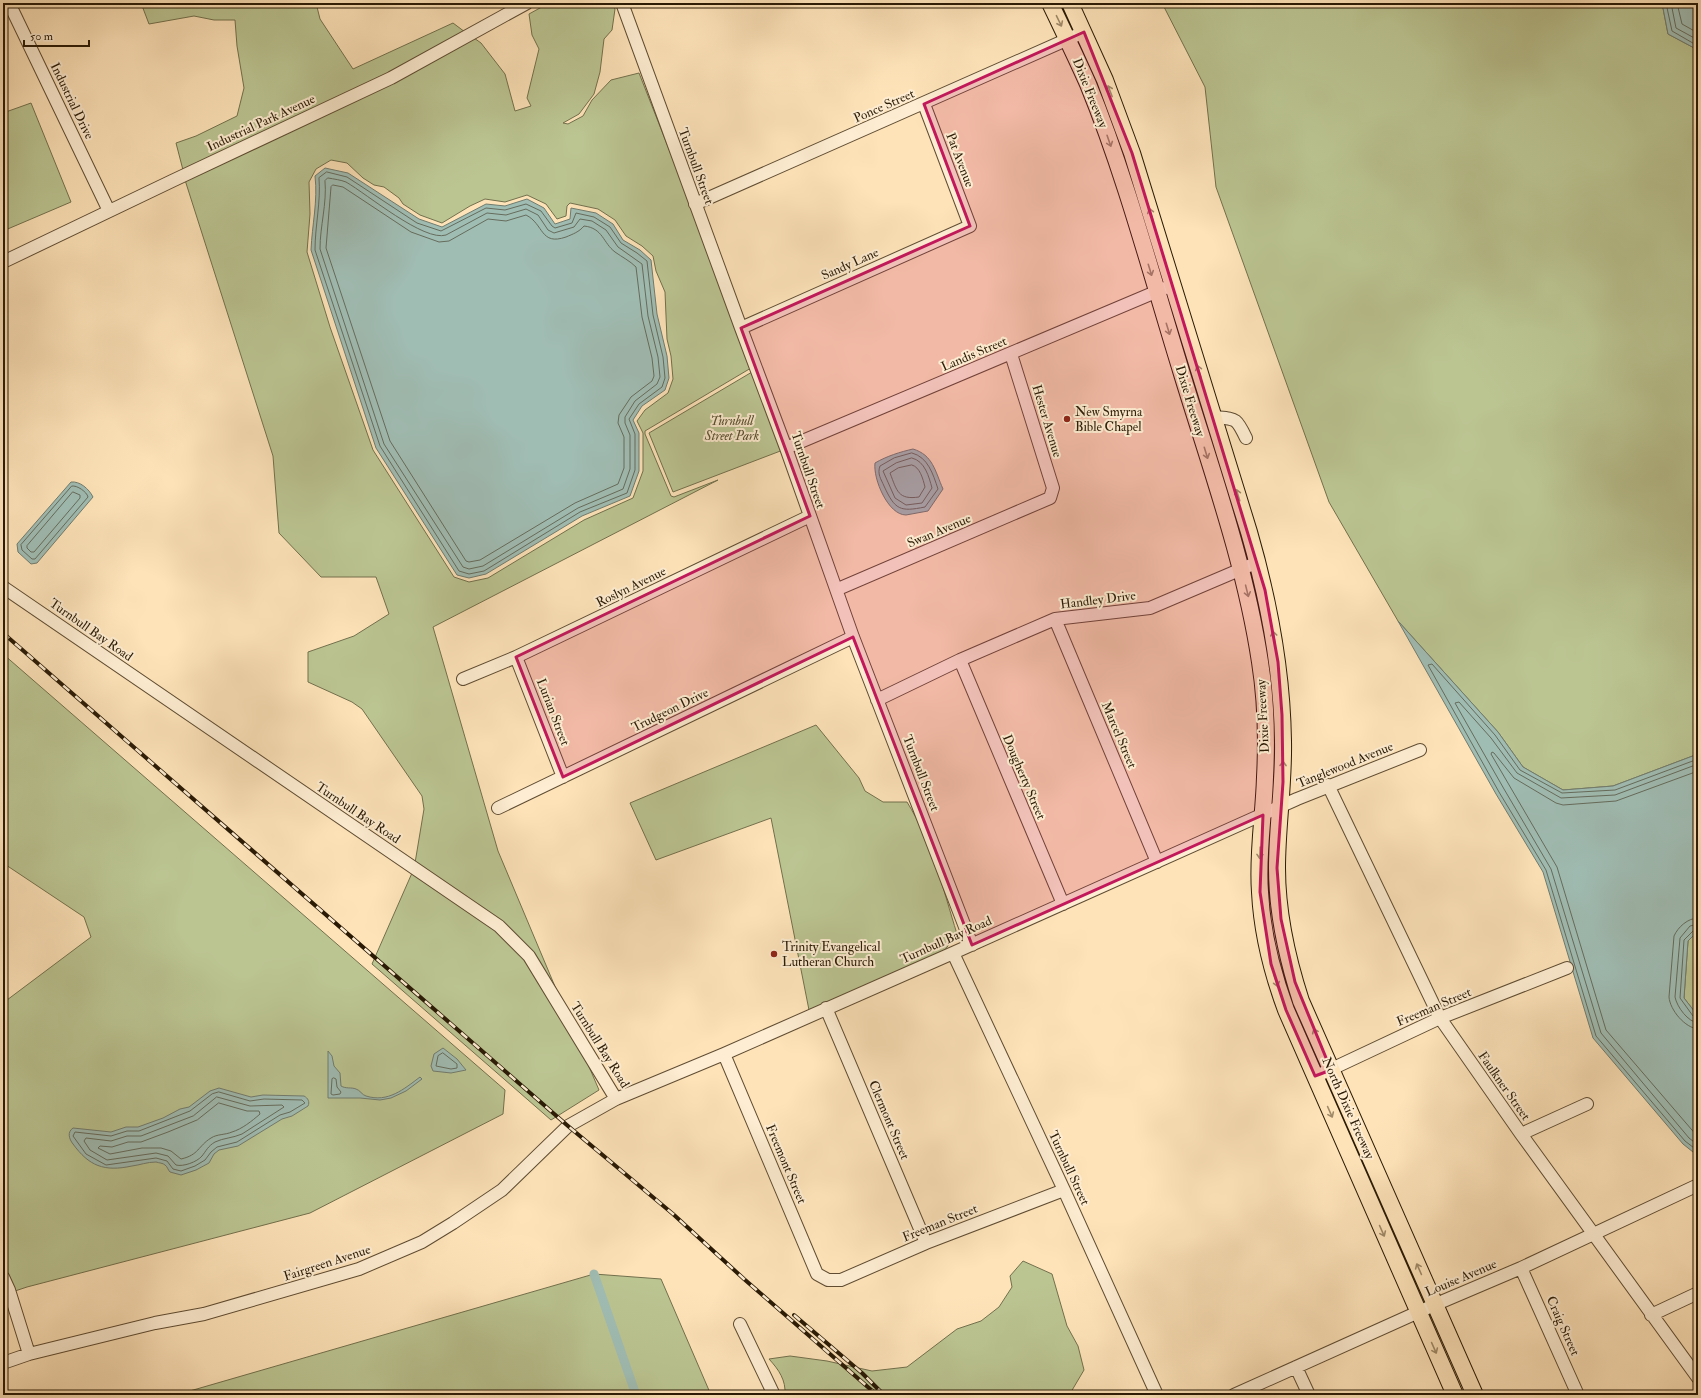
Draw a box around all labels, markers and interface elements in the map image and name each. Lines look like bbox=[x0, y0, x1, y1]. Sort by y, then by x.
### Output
one-way arrow bbox=[1056, 15, 1063, 27]
scale bar bbox=[24, 22, 89, 48]
text: 50 m bbox=[30, 29, 54, 44]
street label: Dixie Freeway bbox=[1068, 56, 1111, 131]
street label: Industrial Drive bbox=[47, 60, 98, 142]
street label: Ponce Street bbox=[851, 85, 917, 127]
one-way arrow bbox=[1105, 86, 1113, 98]
street label: Industrial Park Avenue bbox=[204, 91, 318, 155]
street label: Turnbull Street bbox=[675, 126, 717, 206]
street label: Pat Avenue bbox=[942, 130, 978, 190]
one-way arrow bbox=[1106, 134, 1113, 147]
one-way arrow bbox=[1147, 208, 1154, 221]
street label: Sandy Lane bbox=[819, 244, 882, 285]
one-way arrow bbox=[1147, 263, 1154, 276]
one-way arrow bbox=[1165, 322, 1172, 335]
street label: Landis Street bbox=[939, 333, 1009, 375]
street label: Dixie Freeway bbox=[1171, 363, 1209, 439]
one-way arrow bbox=[1195, 365, 1202, 378]
street label: Hester Avenue bbox=[1028, 383, 1066, 460]
place label: New Smyrna Bible Chapel bbox=[1075, 404, 1143, 436]
park label: Turnbull Street Park bbox=[704, 413, 759, 444]
marker: New Smyrna Bible Chapel bbox=[1062, 414, 1072, 424]
street label: Turnbull Street bbox=[787, 429, 829, 511]
one-way arrow bbox=[1203, 446, 1210, 459]
one-way arrow bbox=[1234, 489, 1241, 502]
street label: Swan Avenue bbox=[905, 510, 974, 552]
street label: Roslyn Avenue bbox=[593, 563, 670, 612]
one-way arrow bbox=[1244, 584, 1251, 597]
street label: Handley Drive bbox=[1059, 587, 1137, 614]
street label: Turnbull Bay Road bbox=[46, 595, 136, 666]
one-way arrow bbox=[1270, 631, 1278, 644]
street label: Lurian Street bbox=[533, 676, 573, 748]
street label: Dixie Freeway bbox=[1253, 678, 1274, 753]
street label: Trudgeon Drive bbox=[629, 684, 712, 735]
street label: Marcel Street bbox=[1098, 699, 1140, 771]
street label: Dougherty Street bbox=[998, 732, 1049, 822]
street label: Turnbull Street bbox=[899, 733, 943, 813]
street label: Tanglewood Avenue bbox=[1294, 738, 1396, 792]
one-way arrow bbox=[1279, 761, 1287, 774]
street label: Turnbull Bay Road bbox=[312, 779, 404, 848]
one-way arrow bbox=[1256, 846, 1264, 859]
street label: Turnbull Bay Road bbox=[898, 912, 995, 968]
place label: Trinity Evangelical Lutheran Church bbox=[782, 939, 881, 970]
marker: Trinity Evangelical Lutheran Church bbox=[769, 949, 779, 959]
one-way arrow bbox=[1273, 975, 1280, 988]
street label: Freeman Street bbox=[1394, 984, 1474, 1030]
street label: Turnbull Bay Road bbox=[566, 999, 633, 1092]
one-way arrow bbox=[1311, 1028, 1319, 1040]
street label: Faulkner Street bbox=[1474, 1048, 1534, 1124]
street label: North Dixie Freeway bbox=[1317, 1054, 1378, 1162]
street label: Clermont Street bbox=[865, 1078, 913, 1162]
one-way arrow bbox=[1327, 1105, 1334, 1117]
street label: Freemont Street bbox=[762, 1122, 810, 1206]
street label: Turnbull Street bbox=[1045, 1128, 1093, 1208]
street label: Freeman Street bbox=[900, 1201, 980, 1245]
one-way arrow bbox=[1379, 1224, 1386, 1236]
street label: Fairgreen Avenue bbox=[281, 1241, 373, 1285]
street label: Louise Avenue bbox=[1423, 1256, 1500, 1300]
one-way arrow bbox=[1414, 1263, 1422, 1275]
street label: Craig Street bbox=[1543, 1294, 1583, 1358]
one-way arrow bbox=[1431, 1341, 1438, 1353]

